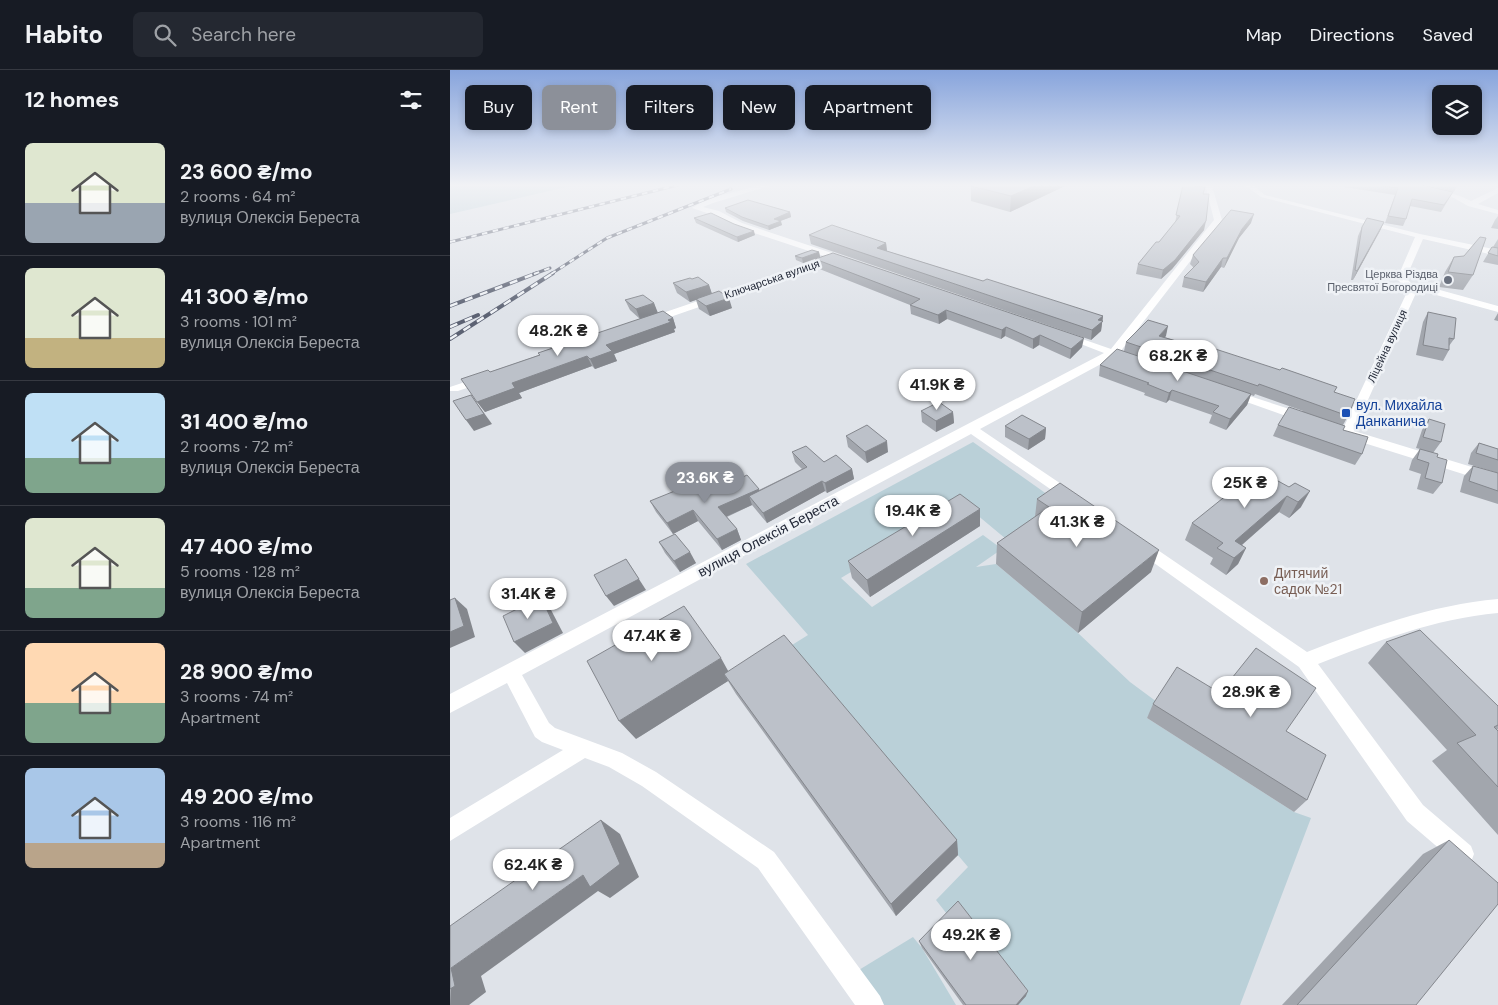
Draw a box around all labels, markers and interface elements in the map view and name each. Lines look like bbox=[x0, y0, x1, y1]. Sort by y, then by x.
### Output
search box bbox=[133, 12, 483, 57]
text: Habito bbox=[25, 19, 103, 50]
icon: search bbox=[151, 21, 179, 49]
text: Search here bbox=[191, 22, 296, 47]
text: Map bbox=[1246, 23, 1282, 47]
text: Directions bbox=[1310, 23, 1395, 47]
text: Saved bbox=[1423, 23, 1473, 47]
chip: Buy bbox=[465, 85, 532, 130]
chip: Rent bbox=[542, 85, 616, 130]
chip: Filters bbox=[626, 85, 713, 130]
chip: New bbox=[723, 85, 795, 130]
chip: Apartment bbox=[805, 85, 931, 130]
map controls bbox=[1432, 85, 1482, 135]
button: layers bbox=[1432, 85, 1482, 135]
text: 12 homes bbox=[25, 86, 119, 114]
icon: filters bbox=[397, 86, 425, 114]
text: 23 600 ₴/mo bbox=[180, 158, 313, 186]
icon: home bbox=[65, 163, 125, 223]
text: 2 rooms · 64 m² bbox=[180, 186, 296, 207]
text: вулиця Олексія Береста bbox=[180, 207, 360, 228]
street label: Ключарська вулиця bbox=[723, 256, 822, 302]
place label: Церква Різдва Пресвятої Богородиці bbox=[1327, 267, 1439, 294]
marker: Церква Різдва Пресвятої Богородиці bbox=[1442, 274, 1454, 286]
text: 41 300 ₴/mo bbox=[180, 283, 309, 311]
icon: home bbox=[65, 288, 125, 348]
street label: Ліцейна вулиця bbox=[1364, 307, 1410, 385]
text: 3 rooms · 101 m² bbox=[180, 311, 297, 332]
pin: 48.2K ₴ bbox=[512, 314, 604, 357]
text: 48.2K ₴ bbox=[529, 320, 587, 341]
text: вулиця Олексія Береста bbox=[180, 332, 360, 353]
pin: 68.2K ₴ bbox=[1132, 340, 1224, 382]
text: 68.2K ₴ bbox=[1149, 345, 1207, 366]
pin: 41.9K ₴ bbox=[891, 368, 983, 411]
text: 41.9K ₴ bbox=[910, 374, 964, 395]
place label: вул. Михайла Данканича bbox=[1356, 396, 1443, 430]
marker: вул. Михайла Данканича bbox=[1340, 407, 1352, 419]
text: 31 400 ₴/mo bbox=[180, 408, 308, 436]
icon: home bbox=[65, 413, 125, 473]
text: 2 rooms · 72 m² bbox=[180, 436, 293, 457]
text: вулиця Олексія Береста bbox=[180, 457, 360, 478]
pin: 23.6K ₴ bbox=[659, 462, 751, 504]
pin: 25K ₴ bbox=[1210, 466, 1280, 509]
text: 23.6K ₴ bbox=[676, 467, 734, 488]
text: 25K ₴ bbox=[1223, 472, 1267, 493]
street label: вулиця Олексія Береста bbox=[694, 491, 842, 581]
pin: 19.4K ₴ bbox=[867, 494, 959, 537]
text: 19.4K ₴ bbox=[886, 500, 940, 521]
pin: 41.3K ₴ bbox=[1031, 506, 1123, 548]
text: 41.3K ₴ bbox=[1050, 511, 1104, 532]
text: 47 400 ₴/mo bbox=[180, 533, 313, 561]
icon: home bbox=[65, 538, 125, 598]
text: 5 rooms · 128 m² bbox=[180, 561, 300, 582]
place label: Дитячий садок №21 bbox=[1274, 564, 1342, 598]
marker: Дитячий садок №21 bbox=[1258, 575, 1270, 587]
pin: 31.4K ₴ bbox=[482, 578, 574, 620]
text: вулиця Олексія Береста bbox=[180, 582, 360, 603]
text: 31.4K ₴ bbox=[501, 583, 555, 604]
pin: 47.4K ₴ bbox=[606, 620, 698, 662]
text: 47.4K ₴ bbox=[623, 625, 681, 646]
text: 28 900 ₴/mo bbox=[180, 658, 313, 686]
icon: home bbox=[65, 663, 125, 723]
pin: 28.9K ₴ bbox=[1205, 676, 1297, 718]
text: 28.9K ₴ bbox=[1222, 681, 1280, 702]
text: 3 rooms · 74 m² bbox=[180, 686, 293, 707]
text: Apartment bbox=[180, 707, 260, 728]
text: 49 200 ₴/mo bbox=[180, 783, 314, 811]
icon: home bbox=[65, 788, 125, 848]
text: 3 rooms · 116 m² bbox=[180, 811, 296, 832]
text: Apartment bbox=[180, 832, 260, 853]
pin: 62.4K ₴ bbox=[487, 848, 579, 891]
text: 62.4K ₴ bbox=[504, 854, 562, 875]
pin: 49.2K ₴ bbox=[925, 918, 1017, 961]
text: 49.2K ₴ bbox=[942, 924, 1000, 945]

